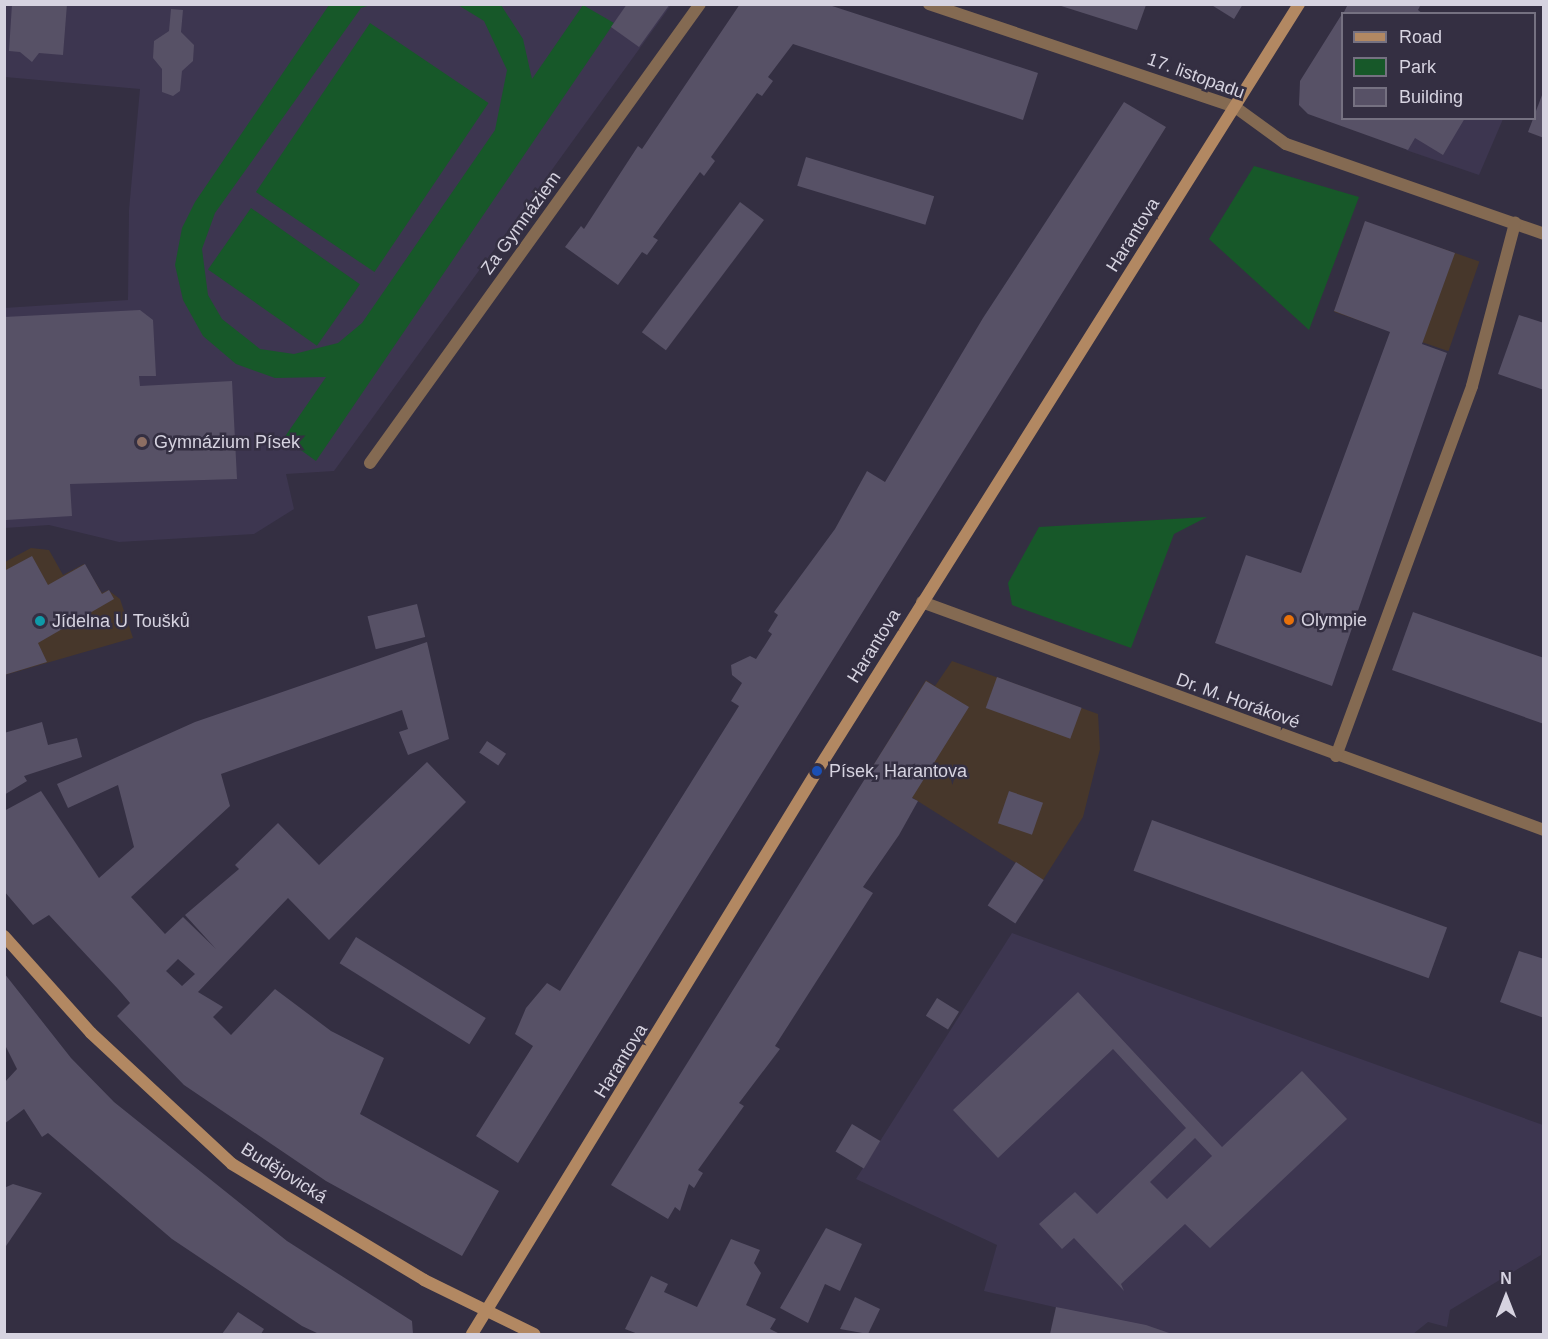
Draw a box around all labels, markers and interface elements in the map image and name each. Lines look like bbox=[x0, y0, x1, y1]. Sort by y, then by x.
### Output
legend bbox=[1341, 12, 1536, 120]
text: Road bbox=[1399, 27, 1442, 47]
street label: 17. listopadu bbox=[1144, 48, 1248, 104]
text: Park bbox=[1399, 57, 1436, 77]
text: Building bbox=[1399, 87, 1463, 107]
street label: Za Gymnáziem bbox=[476, 167, 566, 279]
street label: Harantova bbox=[1102, 194, 1164, 276]
place label: Gymnázium Písek bbox=[154, 431, 300, 453]
marker: Gymnázium Písek bbox=[135, 435, 149, 449]
street label: Harantova bbox=[843, 605, 905, 687]
place label: Olympie bbox=[1301, 609, 1367, 631]
place label: Jídelna U Toušků bbox=[52, 610, 190, 632]
marker: Olympie bbox=[1282, 613, 1296, 627]
marker: Jídelna U Toušků bbox=[33, 614, 47, 628]
street label: Dr. M. Horákové bbox=[1173, 669, 1303, 733]
place label: Písek, Harantova bbox=[829, 760, 967, 782]
marker: Písek, Harantova bbox=[810, 764, 824, 778]
street label: Harantova bbox=[590, 1020, 652, 1102]
street label: Budějovická bbox=[237, 1138, 331, 1208]
north arrow bbox=[1476, 1267, 1536, 1327]
text: N bbox=[1500, 1270, 1512, 1287]

